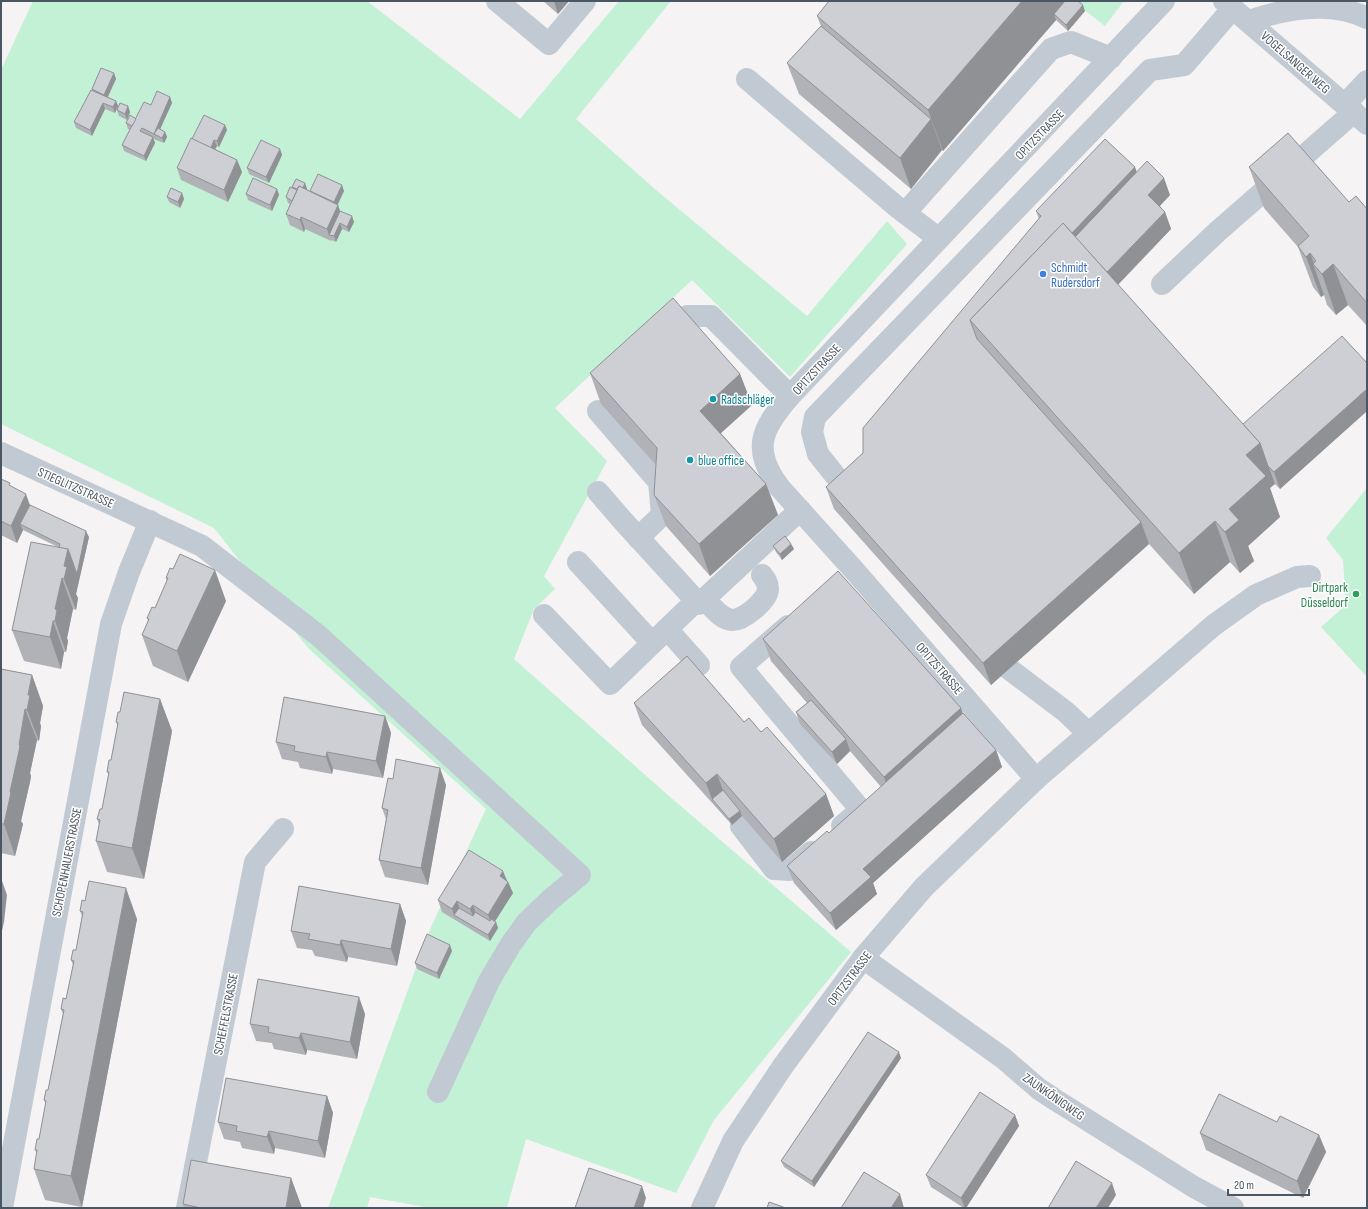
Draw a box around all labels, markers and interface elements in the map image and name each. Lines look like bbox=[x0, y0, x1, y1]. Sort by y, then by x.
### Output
street label: VOGELSANGER WEG bbox=[1257, 28, 1333, 97]
street label: OPITZSTRASSE bbox=[1012, 106, 1068, 163]
place label: Schmidt Rudersdorf bbox=[1051, 260, 1100, 291]
marker: Schmidt Rudersdorf bbox=[1038, 269, 1048, 279]
street label: OPITZSTRASSE bbox=[789, 341, 844, 398]
place label: Radschläger bbox=[721, 392, 774, 408]
marker: Radschläger bbox=[708, 394, 718, 404]
place label: blue office bbox=[698, 453, 744, 469]
marker: blue office bbox=[685, 455, 695, 465]
street label: STIEGLITZSTRASSE bbox=[35, 464, 116, 512]
place label: Dirtpark Düsseldorf bbox=[1301, 580, 1348, 611]
marker: Dirtpark Düsseldorf bbox=[1351, 589, 1361, 599]
street label: OPITZSTRASSE bbox=[912, 639, 966, 698]
street label: SCHOPENHAUERSTRASSE bbox=[49, 806, 85, 918]
street label: OPITZSTRASSE bbox=[824, 948, 875, 1009]
street label: SCHEFFELSTRASSE bbox=[210, 972, 242, 1056]
street label: ZAUNKÖNIGWEG bbox=[1019, 1069, 1088, 1124]
scale bar bbox=[1228, 1171, 1309, 1197]
text: 20 m bbox=[1234, 1178, 1254, 1193]

